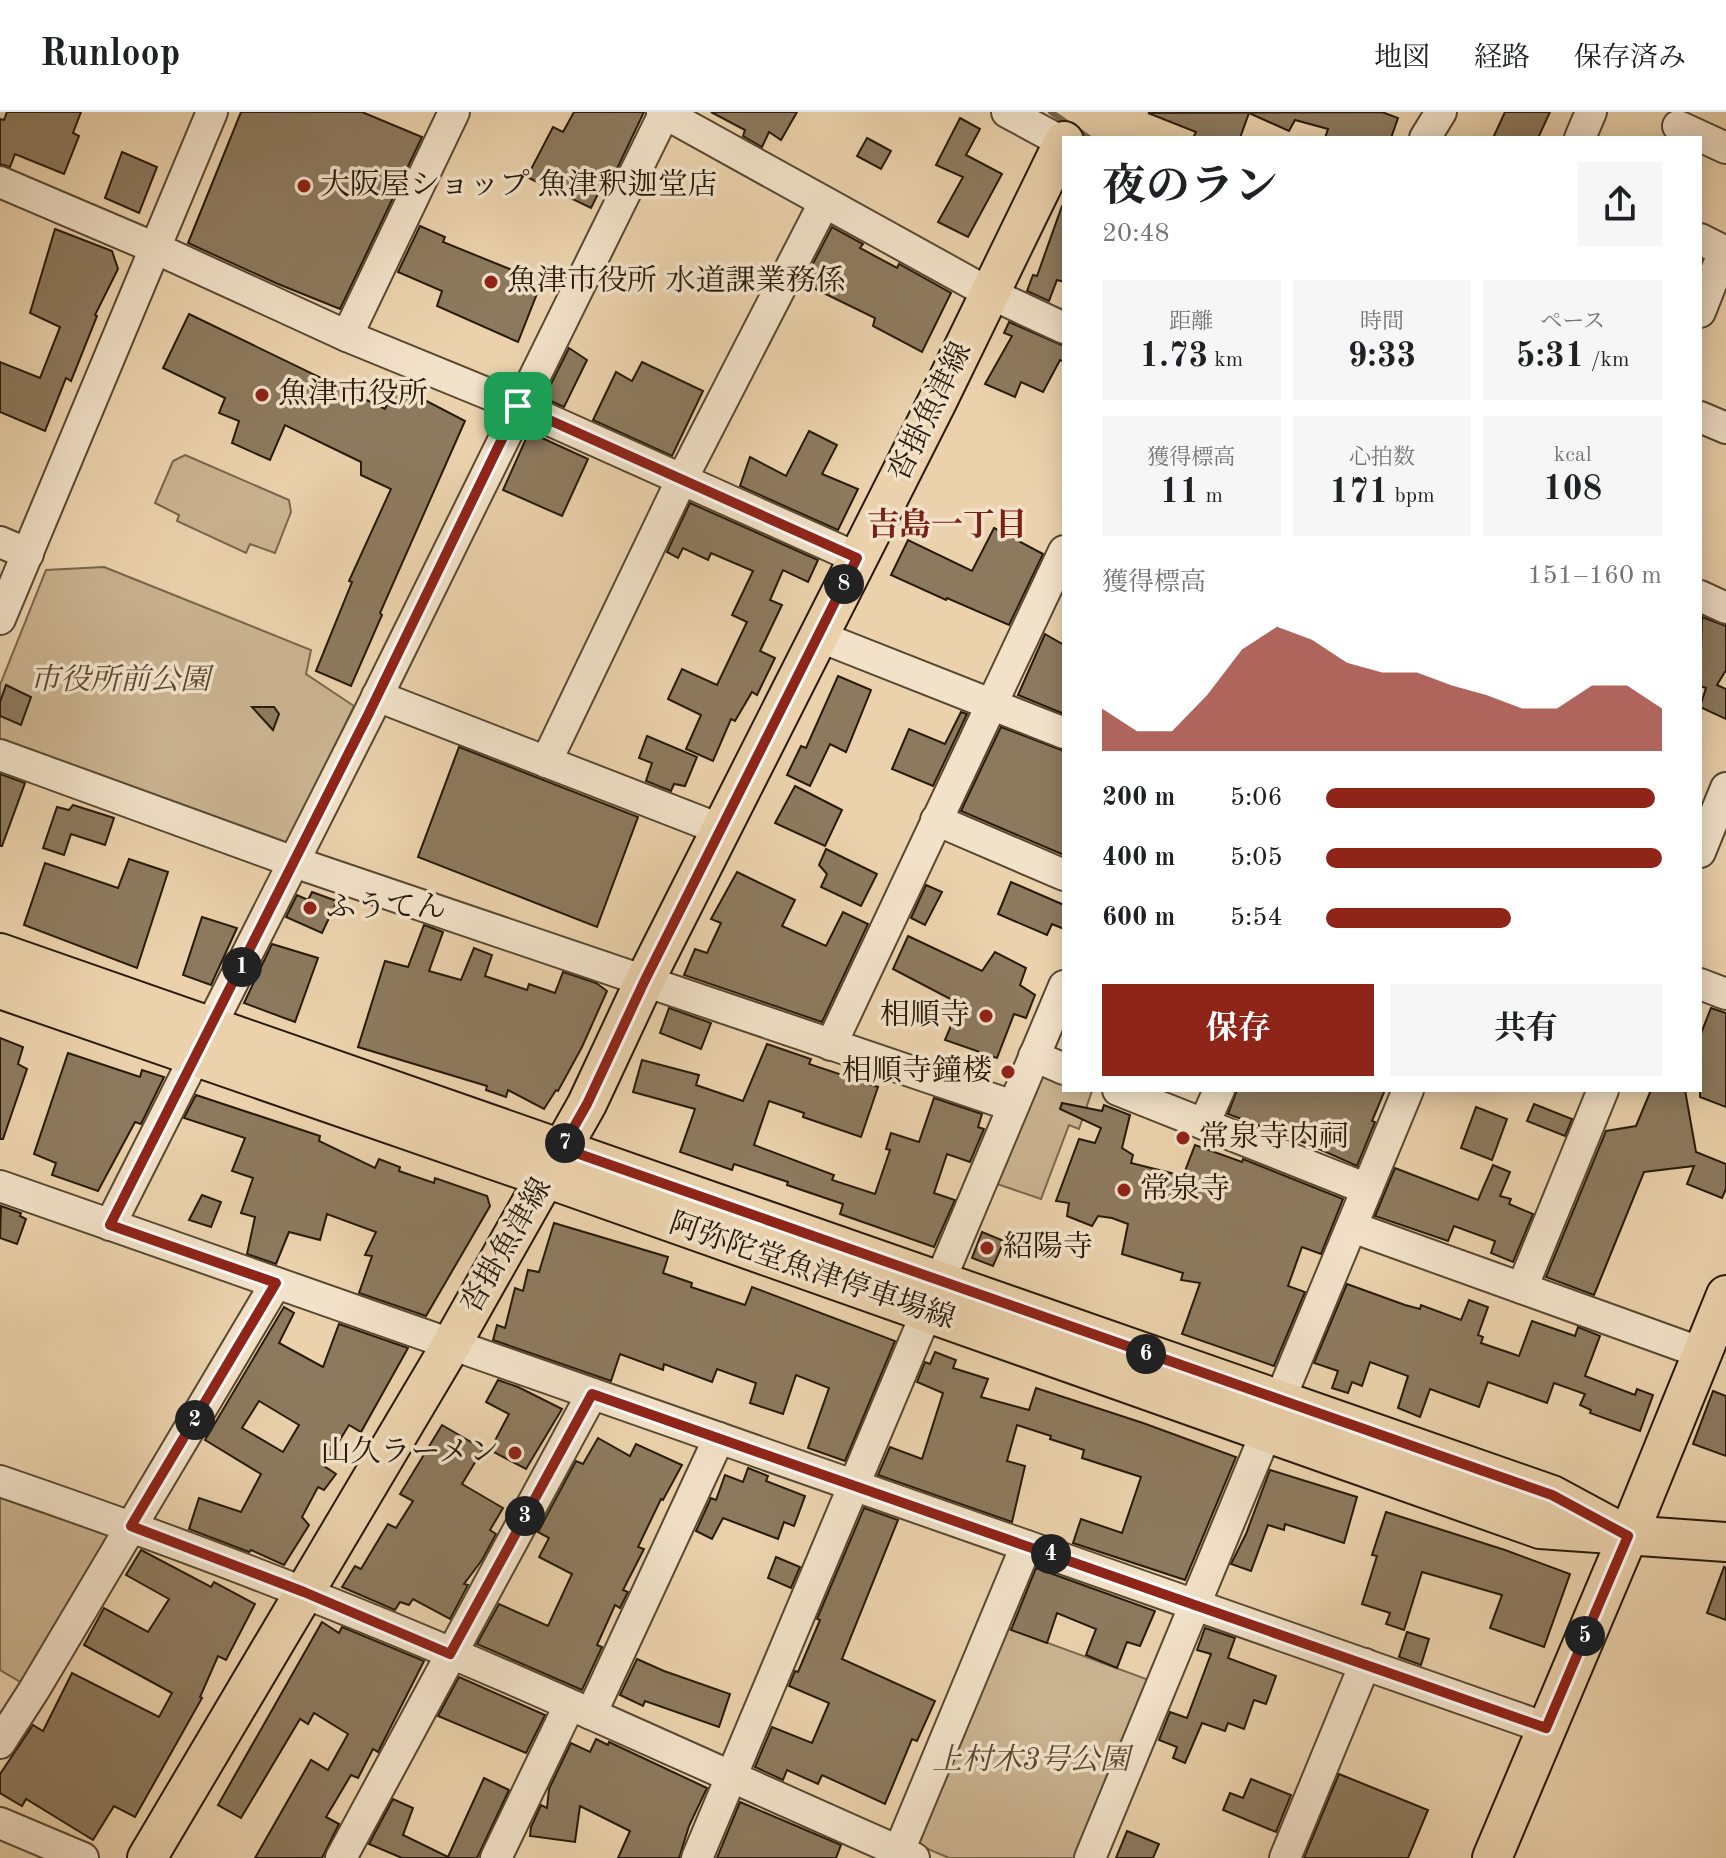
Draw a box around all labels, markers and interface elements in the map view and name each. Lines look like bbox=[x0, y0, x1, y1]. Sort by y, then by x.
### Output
text: Runloop bbox=[40, 36, 180, 74]
text: 地図 bbox=[1374, 45, 1430, 73]
text: 経路 bbox=[1474, 45, 1530, 73]
text: 保存済み bbox=[1574, 45, 1686, 73]
button: share bbox=[1578, 162, 1662, 246]
text: 夜のラン bbox=[1102, 166, 1278, 210]
place label: 大阪屋ショップ 魚津釈迦堂店 bbox=[320, 168, 718, 201]
marker: 大阪屋ショップ 魚津釈迦堂店 bbox=[295, 177, 313, 195]
text: 20:48 bbox=[1102, 221, 1170, 247]
place label: 魚津市役所 水道課業務係 bbox=[507, 264, 845, 297]
marker: 魚津市役所 水道課業務係 bbox=[482, 273, 500, 291]
text: 距離 bbox=[1169, 311, 1213, 333]
text: 時間 bbox=[1360, 311, 1404, 333]
text: ペース bbox=[1540, 311, 1605, 333]
street label: 沓掛魚津線 bbox=[882, 337, 977, 486]
text: 1.73 bbox=[1139, 340, 1208, 374]
text: 9:33 bbox=[1348, 340, 1416, 374]
text: 5:31 bbox=[1516, 340, 1585, 374]
text: km bbox=[1208, 349, 1243, 371]
text: /km bbox=[1585, 349, 1629, 371]
pin bbox=[484, 372, 552, 440]
place label: 魚津市役所 bbox=[278, 377, 428, 410]
icon: arrive bbox=[496, 384, 540, 428]
marker: 魚津市役所 bbox=[253, 386, 271, 404]
text: kcal bbox=[1554, 444, 1592, 466]
text: 獲得標高 bbox=[1147, 447, 1235, 469]
text: 心拍数 bbox=[1349, 447, 1415, 469]
text: 108 bbox=[1543, 473, 1602, 507]
text: 11 bbox=[1160, 476, 1199, 510]
text: 171 bbox=[1329, 476, 1388, 510]
text: m bbox=[1199, 485, 1223, 507]
text: bpm bbox=[1388, 485, 1435, 507]
district label: 吉島一丁目 bbox=[867, 507, 1027, 543]
text: 151–160 m bbox=[1527, 563, 1662, 589]
pin: 8 bbox=[824, 564, 864, 604]
text: 獲得標高 bbox=[1102, 570, 1206, 596]
text: 8 bbox=[838, 573, 850, 595]
park label: 市役所前公園 bbox=[30, 663, 215, 696]
text: 200 m bbox=[1102, 785, 1175, 811]
text: 5:06 bbox=[1230, 785, 1283, 811]
text: 400 m bbox=[1102, 845, 1175, 871]
text: 5:05 bbox=[1230, 845, 1283, 871]
place label: ふうてん bbox=[326, 891, 446, 923]
marker: ふうてん bbox=[301, 899, 319, 917]
text: 600 m bbox=[1102, 905, 1175, 931]
text: 5:54 bbox=[1230, 905, 1283, 931]
pin: 1 bbox=[222, 947, 262, 987]
text: 1 bbox=[236, 956, 248, 978]
button: 保存 bbox=[1102, 984, 1374, 1076]
button: 共有 bbox=[1390, 984, 1662, 1076]
place label: 相順寺 bbox=[880, 998, 970, 1031]
marker: 相順寺 bbox=[977, 1007, 995, 1025]
place label: 相順寺鐘楼 bbox=[842, 1054, 992, 1087]
marker: 相順寺鐘楼 bbox=[999, 1063, 1017, 1081]
place label: 常泉寺内祠 bbox=[1199, 1120, 1349, 1153]
pin: 7 bbox=[545, 1123, 585, 1163]
marker: 常泉寺内祠 bbox=[1174, 1129, 1192, 1147]
text: 7 bbox=[559, 1132, 571, 1154]
street label: 沓掛魚津線 bbox=[454, 1172, 557, 1318]
place label: 常泉寺 bbox=[1140, 1172, 1230, 1205]
marker: 常泉寺 bbox=[1115, 1181, 1133, 1199]
street label: 阿弥陀堂魚津停車場線 bbox=[665, 1206, 960, 1335]
place label: 紹陽寺 bbox=[1003, 1230, 1093, 1263]
marker: 紹陽寺 bbox=[978, 1239, 996, 1257]
pin: 6 bbox=[1126, 1334, 1166, 1374]
text: 6 bbox=[1140, 1343, 1152, 1365]
pin: 2 bbox=[175, 1400, 215, 1440]
text: 2 bbox=[189, 1409, 201, 1431]
place label: 山久ラーメン bbox=[321, 1435, 499, 1468]
marker: 山久ラーメン bbox=[506, 1444, 524, 1462]
pin: 3 bbox=[505, 1496, 545, 1536]
text: 3 bbox=[519, 1505, 531, 1527]
pin: 4 bbox=[1031, 1534, 1071, 1574]
text: 4 bbox=[1045, 1543, 1057, 1565]
pin: 5 bbox=[1565, 1616, 1605, 1656]
text: 5 bbox=[1579, 1625, 1591, 1647]
park label: 上村木3号公園 bbox=[932, 1743, 1135, 1776]

